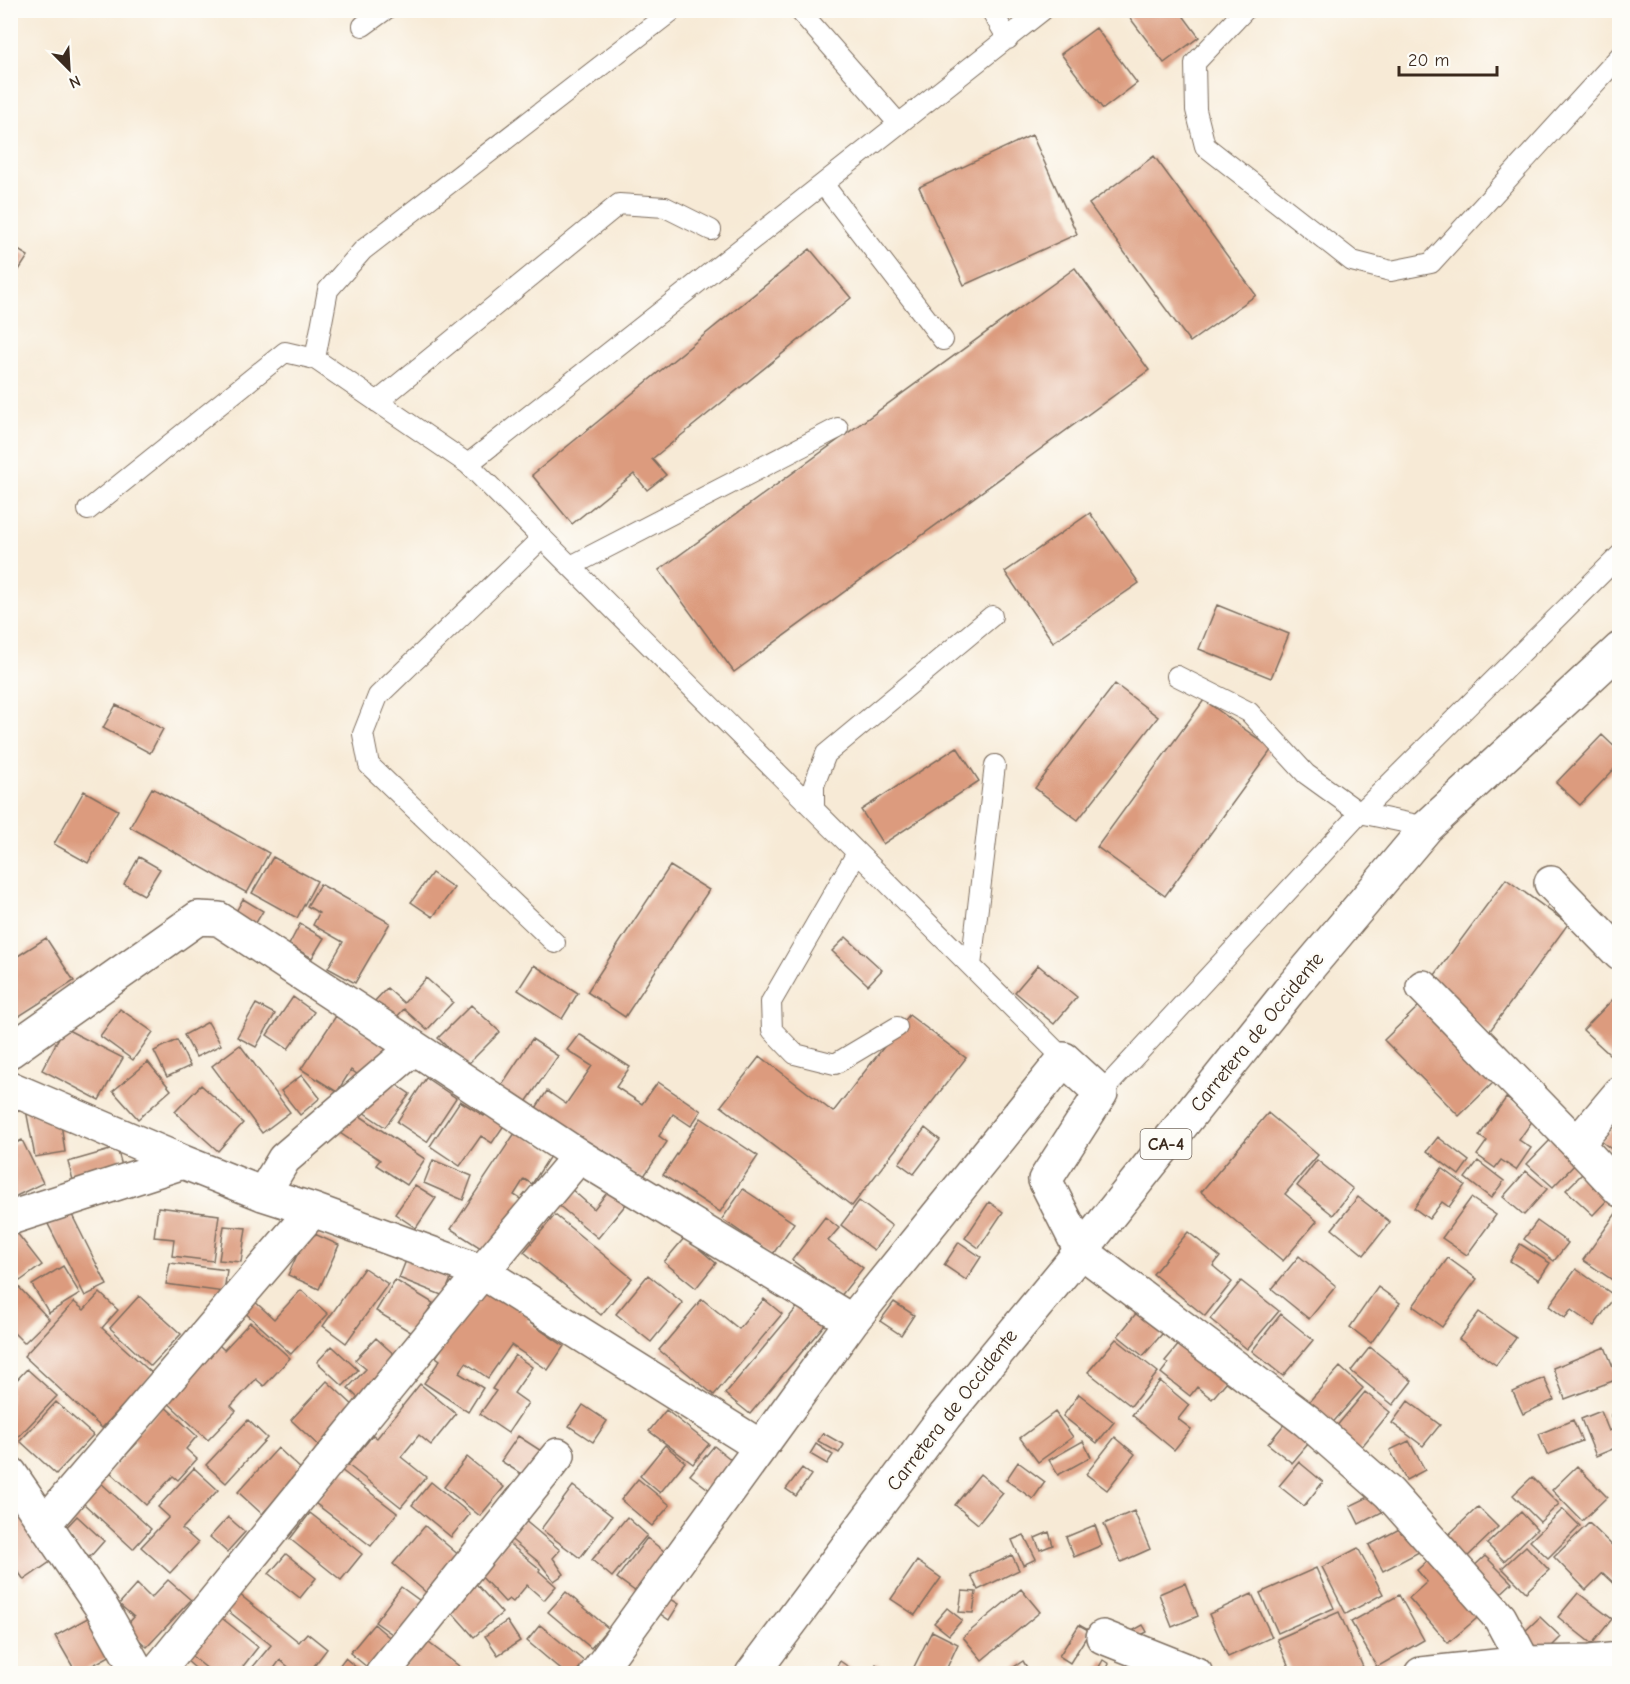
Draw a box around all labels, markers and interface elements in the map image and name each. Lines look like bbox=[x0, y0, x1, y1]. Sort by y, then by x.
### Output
north arrow bbox=[39, 39, 99, 99]
scale bar bbox=[1399, 39, 1496, 77]
text: 20 m bbox=[1408, 50, 1449, 71]
text: N bbox=[66, 71, 83, 92]
street label: Carretera de Occidente bbox=[1186, 948, 1328, 1116]
road number: CA-4 bbox=[1140, 1129, 1192, 1159]
street label: Carretera de Occidente bbox=[882, 1325, 1022, 1495]

